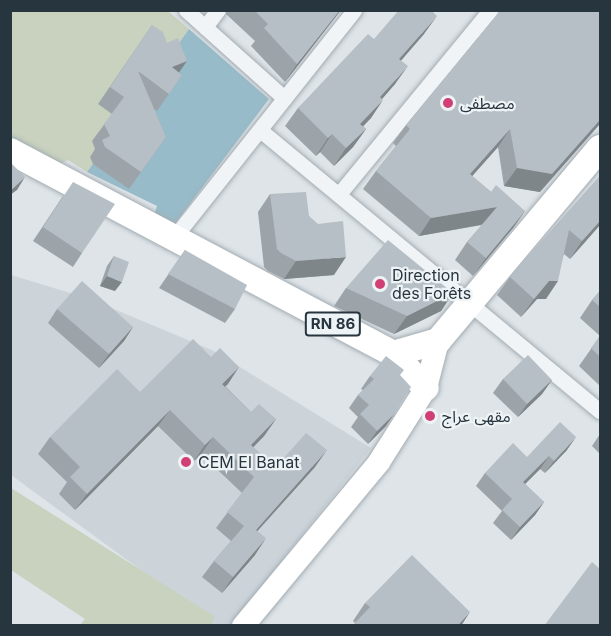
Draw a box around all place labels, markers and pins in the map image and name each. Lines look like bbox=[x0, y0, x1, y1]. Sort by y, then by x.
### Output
place label: مصطفى bbox=[460, 93, 515, 113]
marker: مصطفى bbox=[441, 96, 455, 110]
place label: Direction des Forêts bbox=[392, 265, 471, 303]
marker: Direction des Forêts bbox=[373, 277, 387, 291]
place label: مقهى عراج bbox=[442, 406, 511, 426]
marker: مقهى عراج bbox=[423, 409, 437, 423]
place label: CEM El Banat bbox=[198, 452, 299, 472]
marker: CEM El Banat bbox=[179, 455, 193, 469]

